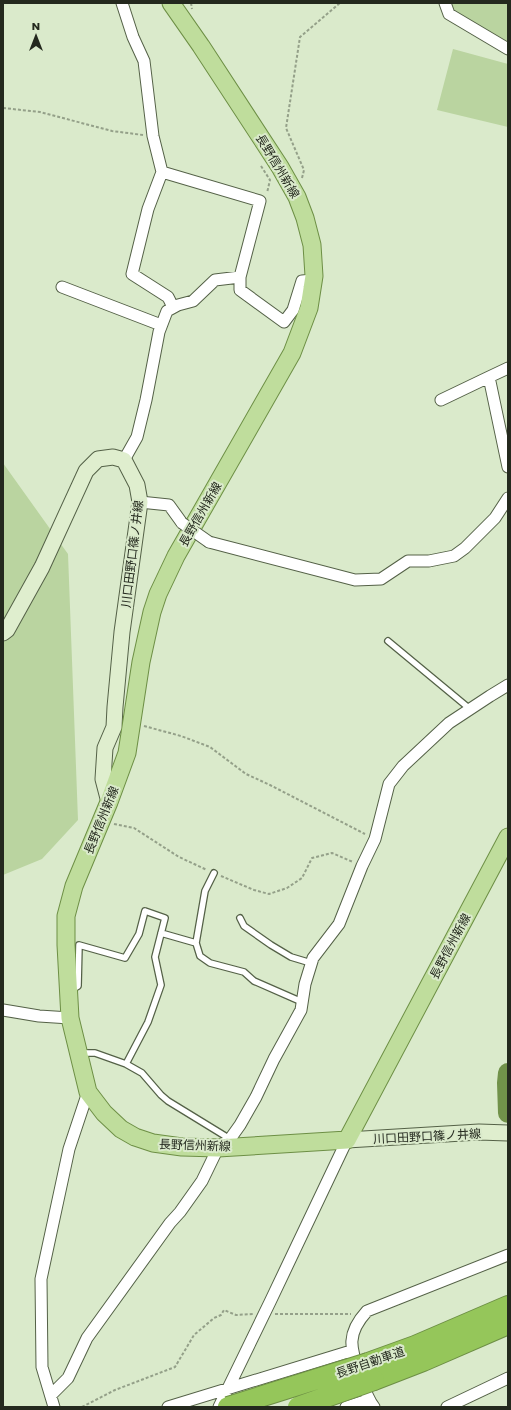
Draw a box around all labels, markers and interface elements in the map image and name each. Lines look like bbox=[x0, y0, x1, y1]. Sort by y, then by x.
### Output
north arrow bbox=[16, 16, 56, 56]
text: N bbox=[32, 18, 40, 34]
street label: 長野信州新線 bbox=[252, 131, 304, 201]
street label: 長野信州新線 bbox=[175, 479, 225, 549]
street label: 川口田野口篠ノ井線 bbox=[117, 499, 147, 609]
street label: 長野信州新線 bbox=[80, 783, 122, 857]
street label: 長野信州新線 bbox=[426, 910, 474, 982]
street label: 川口田野口篠ノ井線 bbox=[373, 1125, 481, 1147]
street label: 長野信州新線 bbox=[159, 1135, 231, 1155]
street label: 長野自動車道 bbox=[333, 1342, 407, 1382]

